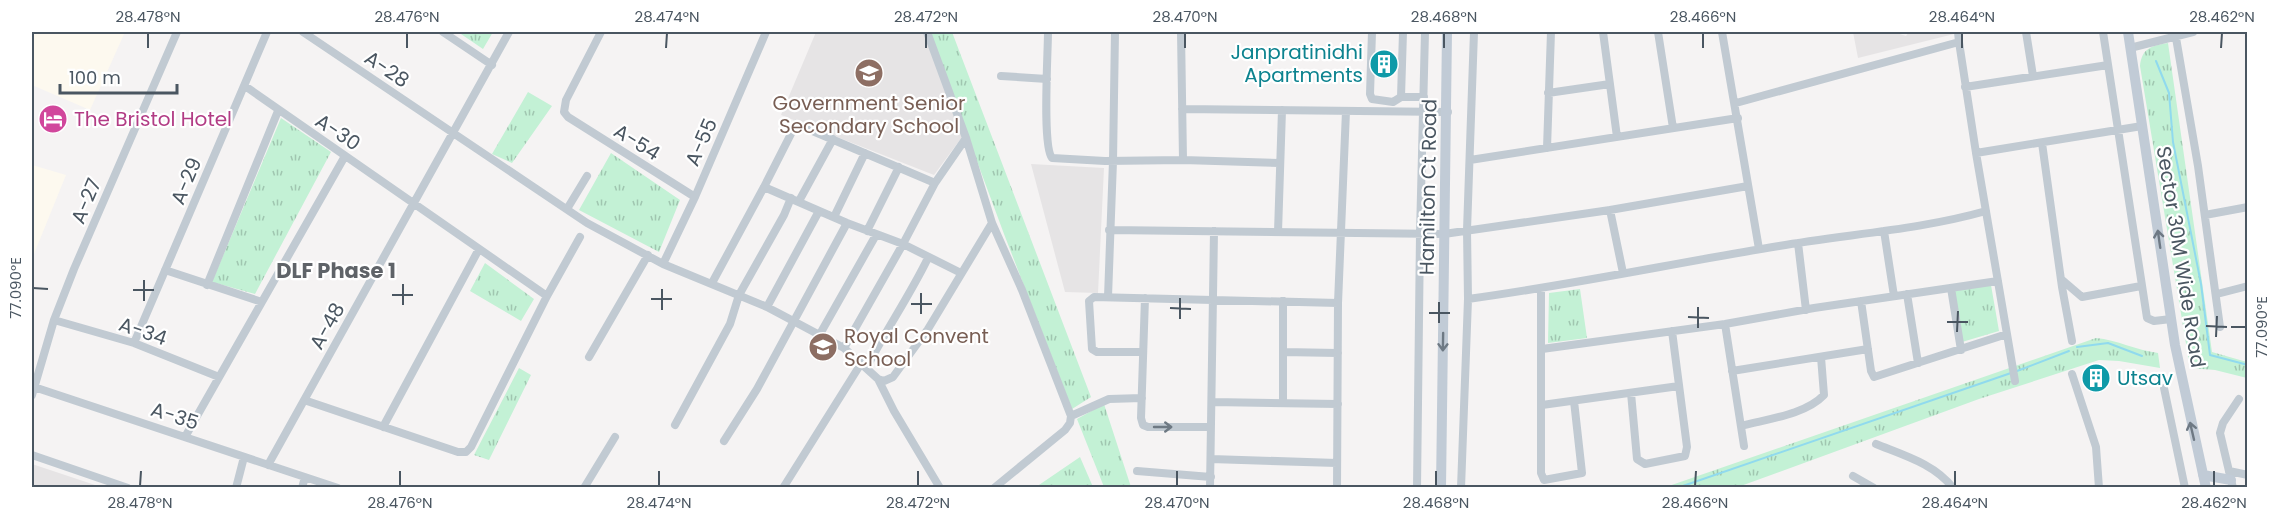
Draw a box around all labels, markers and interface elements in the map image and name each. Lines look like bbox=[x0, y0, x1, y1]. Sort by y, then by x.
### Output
text: 28.478°N bbox=[115, 6, 181, 27]
text: 28.476°N bbox=[374, 6, 440, 27]
text: 28.474°N bbox=[635, 6, 700, 27]
text: 28.472°N bbox=[894, 6, 958, 27]
text: 28.470°N bbox=[1153, 6, 1217, 27]
text: 28.468°N bbox=[1411, 6, 1477, 27]
text: 28.466°N bbox=[1670, 6, 1736, 27]
text: 28.464°N bbox=[1929, 6, 1995, 27]
text: 28.462°N bbox=[2189, 6, 2255, 27]
place label: Janpratinidhi Apartments bbox=[1230, 38, 1363, 89]
street label: A-28 bbox=[359, 44, 415, 94]
building icon: Janpratinidhi Apartments bbox=[1368, 48, 1400, 80]
scale bar bbox=[60, 57, 177, 95]
school or university icon: Government Senior Secondary School bbox=[853, 57, 885, 89]
text: 100 m bbox=[69, 65, 121, 90]
place label: Government Senior Secondary School bbox=[773, 89, 965, 140]
street label: Hamilton Ct Road bbox=[1412, 99, 1444, 275]
hotel icon: The Bristol Hotel bbox=[37, 103, 69, 135]
place label: The Bristol Hotel bbox=[74, 105, 232, 133]
street label: A-30 bbox=[310, 107, 366, 157]
street label: A-55 bbox=[678, 114, 724, 170]
street label: A-54 bbox=[609, 117, 665, 167]
street label: Sector 30M Wide Road bbox=[2150, 144, 2212, 370]
street label: A-29 bbox=[164, 153, 208, 209]
street label: A-27 bbox=[64, 174, 108, 228]
one-way arrow bbox=[2153, 229, 2164, 249]
district label: DLF Phase 1 bbox=[276, 256, 396, 285]
text: 77.090°E bbox=[5, 257, 26, 319]
text: 77.090°E bbox=[2251, 296, 2272, 358]
street label: A-48 bbox=[303, 297, 351, 355]
street label: A-34 bbox=[115, 310, 171, 352]
place label: Royal Convent School bbox=[844, 322, 989, 373]
school or university icon: Royal Convent School bbox=[807, 331, 839, 363]
one-way arrow bbox=[1437, 331, 1449, 351]
building icon: Utsav bbox=[2080, 362, 2112, 394]
place label: Utsav bbox=[2117, 364, 2173, 392]
street label: A-35 bbox=[147, 395, 203, 437]
one-way arrow bbox=[1153, 421, 1173, 433]
one-way arrow bbox=[2186, 421, 2198, 440]
text: 28.478°N bbox=[107, 492, 173, 513]
text: 28.476°N bbox=[367, 492, 433, 513]
text: 28.474°N bbox=[627, 492, 692, 513]
text: 28.472°N bbox=[886, 492, 950, 513]
text: 28.470°N bbox=[1145, 492, 1209, 513]
text: 28.468°N bbox=[1403, 492, 1469, 513]
text: 28.466°N bbox=[1662, 492, 1728, 513]
text: 28.464°N bbox=[1922, 492, 1988, 513]
text: 28.462°N bbox=[2181, 492, 2247, 513]

